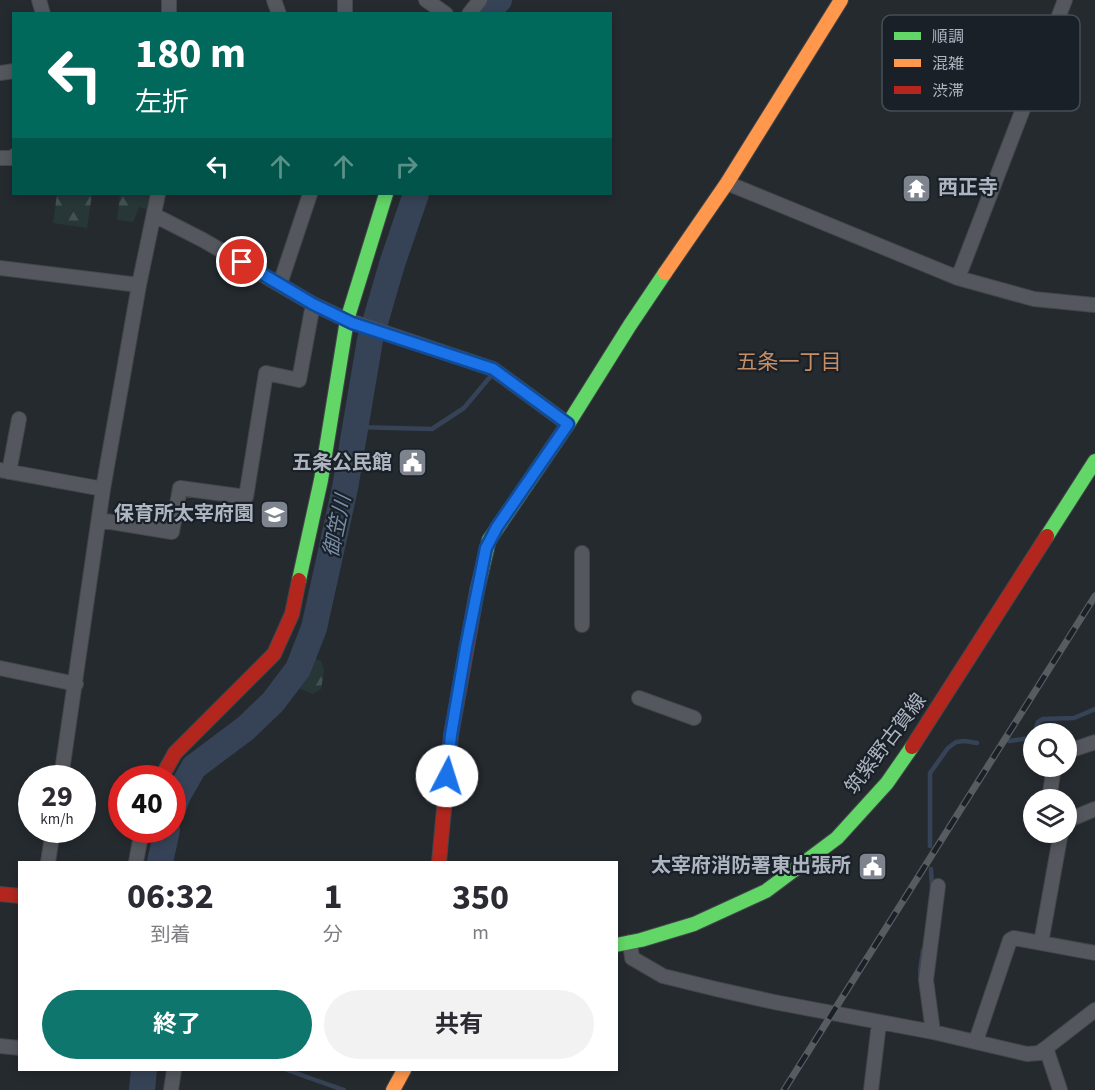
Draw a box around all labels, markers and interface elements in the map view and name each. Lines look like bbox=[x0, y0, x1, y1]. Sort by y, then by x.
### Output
legend bbox=[882, 15, 1080, 111]
text: 180 m bbox=[135, 24, 246, 84]
text: 順調 bbox=[932, 26, 964, 48]
icon: left bbox=[36, 36, 114, 114]
text: 混雑 bbox=[932, 53, 964, 75]
text: 渋滞 bbox=[932, 80, 964, 102]
text: 左折 bbox=[135, 83, 189, 122]
icon: left bbox=[201, 150, 234, 183]
icon: ahead bbox=[264, 150, 297, 183]
icon: ahead bbox=[327, 150, 360, 183]
icon: right bbox=[390, 150, 423, 183]
temple icon: 西正寺 bbox=[901, 172, 933, 204]
place label: 西正寺 bbox=[938, 174, 998, 202]
pin bbox=[216, 236, 267, 287]
icon: arrive bbox=[225, 245, 258, 278]
district label: 五条一丁目 bbox=[737, 347, 842, 377]
public building icon: 五条公民館 bbox=[397, 447, 429, 479]
place label: 五条公民館 bbox=[292, 449, 392, 477]
water label: 御笠川 bbox=[316, 490, 359, 560]
school or university icon: 保育所太宰府園 bbox=[259, 498, 291, 530]
place label: 保育所太宰府園 bbox=[114, 500, 254, 528]
street label: 筑紫野古賀線 bbox=[839, 688, 933, 800]
map controls bbox=[1023, 723, 1077, 843]
button: search bbox=[1023, 723, 1077, 777]
position arrow bbox=[415, 744, 479, 808]
speed limit sign: 40 bbox=[108, 765, 186, 843]
text: 29 bbox=[41, 775, 73, 818]
button: layers bbox=[1023, 789, 1077, 843]
text: km/h bbox=[40, 809, 74, 830]
public building icon: 太宰府消防署東出張所 bbox=[856, 850, 888, 882]
place label: 太宰府消防署東出張所 bbox=[651, 852, 851, 880]
text: 06:32 bbox=[127, 871, 214, 922]
text: 1 bbox=[323, 871, 342, 922]
text: 350 bbox=[452, 872, 509, 923]
text: m bbox=[472, 919, 489, 947]
text: 到着 bbox=[150, 921, 190, 949]
text: 分 bbox=[323, 921, 343, 949]
button: 終了 bbox=[42, 990, 312, 1059]
button: 共有 bbox=[324, 990, 594, 1059]

